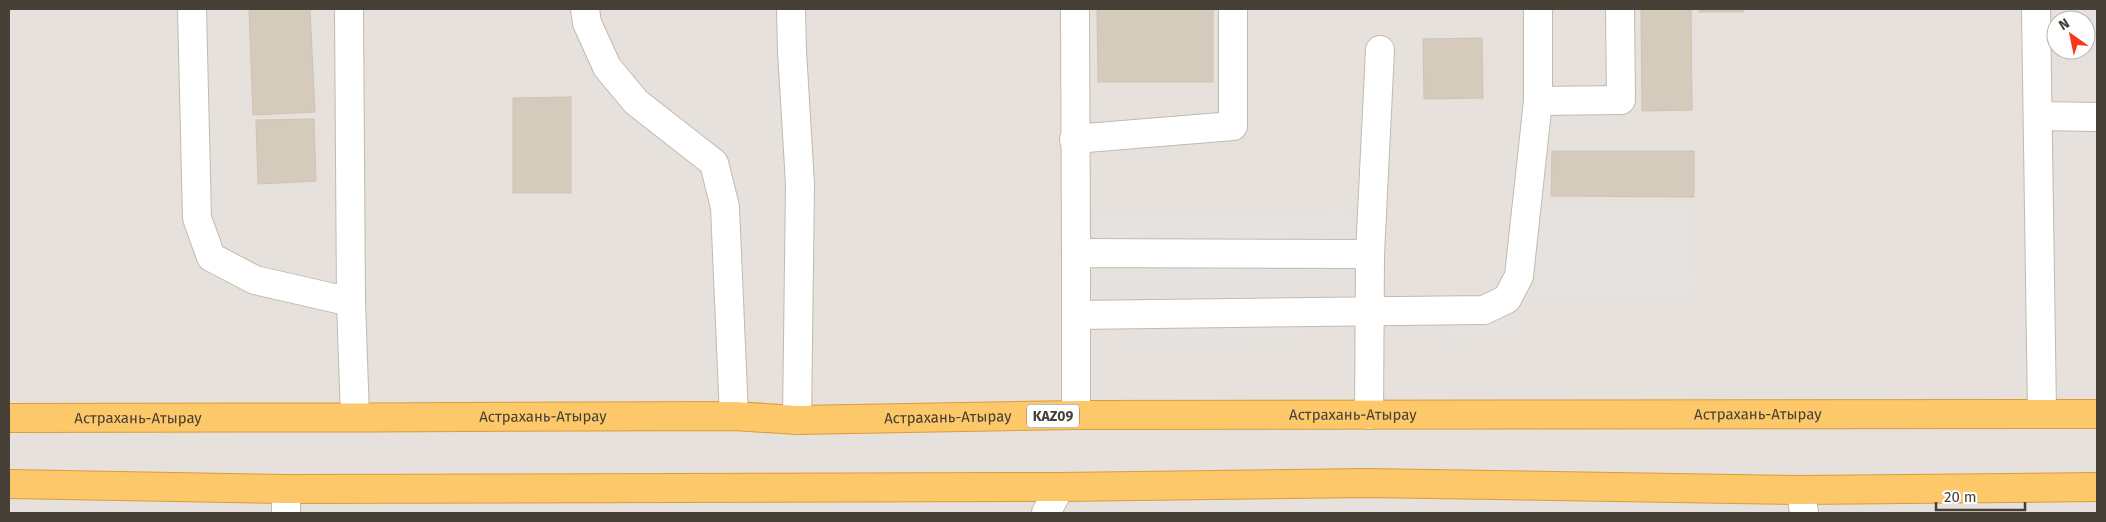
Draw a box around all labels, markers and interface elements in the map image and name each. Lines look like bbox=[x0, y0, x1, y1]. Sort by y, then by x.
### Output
north arrow bbox=[2046, 10, 2096, 60]
text: N bbox=[2056, 15, 2073, 34]
road number: KAZ09 bbox=[1027, 404, 1079, 428]
street label: Астрахань-Атырау bbox=[1694, 405, 1822, 423]
street label: Астрахань-Атырау bbox=[1289, 406, 1417, 424]
street label: Астрахань-Атырау bbox=[479, 407, 607, 426]
street label: Астрахань-Атырау bbox=[884, 407, 1012, 427]
street label: Астрахань-Атырау bbox=[74, 409, 202, 427]
scale bar bbox=[1936, 480, 2025, 512]
text: 20 m bbox=[1944, 488, 1977, 506]

